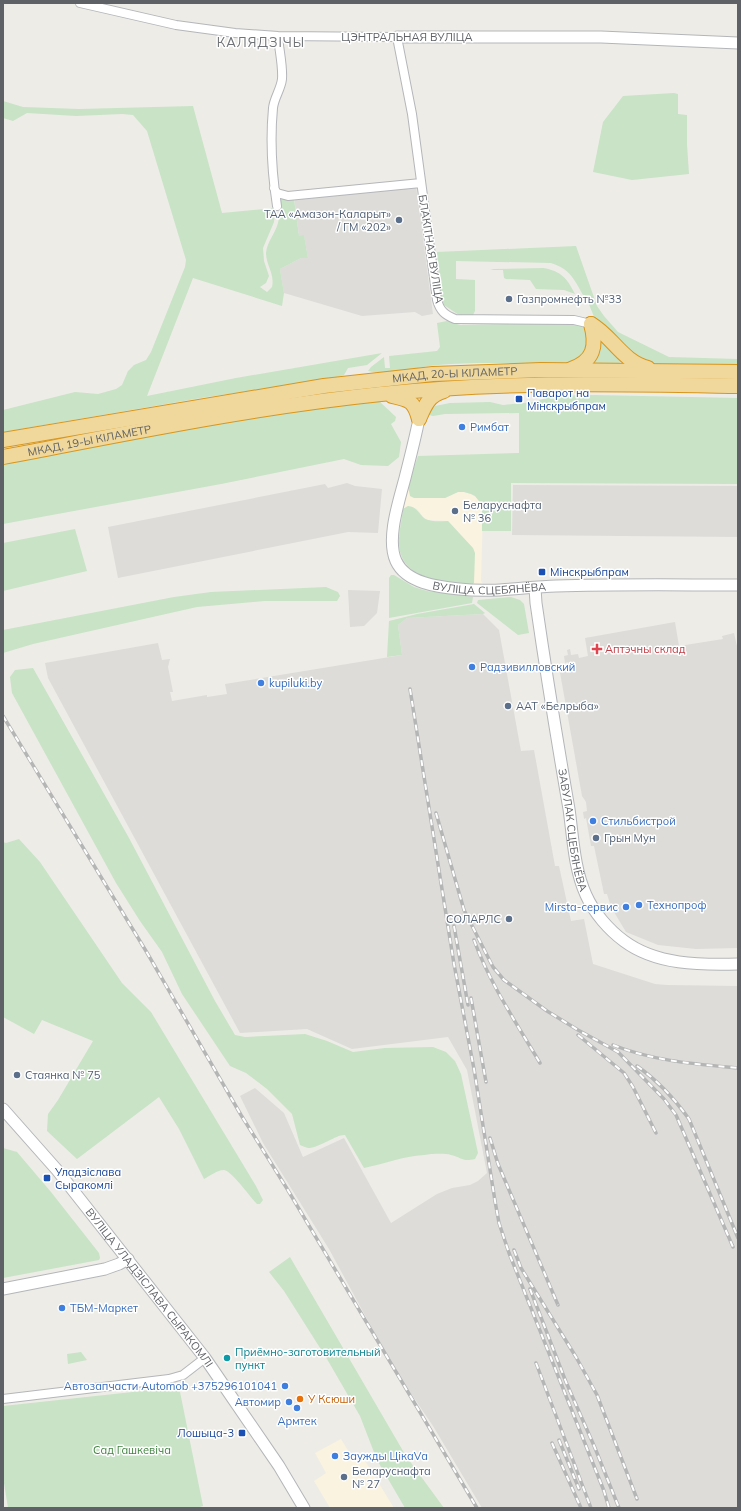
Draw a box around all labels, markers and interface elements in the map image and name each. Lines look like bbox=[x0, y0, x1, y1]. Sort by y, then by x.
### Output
street label: ЦЭНТРАЛЬНАЯ ВУЛІЦА bbox=[341, 30, 473, 44]
district label: КАЛЯДЗІЧЫ bbox=[217, 34, 305, 50]
street label: БЛАКІТНАЯ ВУЛІЦА bbox=[415, 193, 447, 305]
place label: ТАА «Амазон-Каларыт» / ГМ «202» bbox=[264, 207, 391, 234]
marker: ТАА «Амазон-Каларыт» / ГМ «202» bbox=[394, 215, 404, 225]
place label: Газпромнефть №33 bbox=[517, 292, 622, 306]
marker: Газпромнефть №33 bbox=[504, 294, 514, 304]
street label: МКАД, 20-Ы КІЛАМЕТР bbox=[392, 364, 518, 385]
place label: Паварот на Мінскрыбпрам bbox=[527, 386, 606, 413]
marker: Паварот на Мінскрыбпрам bbox=[514, 394, 524, 404]
place label: Римбат bbox=[470, 420, 509, 434]
street label: МКАД, 19-Ы КІЛАМЕТР bbox=[27, 422, 152, 459]
marker: Римбат bbox=[457, 422, 467, 432]
place label: Беларуснафта № 36 bbox=[463, 498, 542, 525]
marker: Беларуснафта № 36 bbox=[450, 506, 460, 516]
place label: Мінскрыбпрам bbox=[550, 565, 629, 579]
marker: Мінскрыбпрам bbox=[537, 567, 547, 577]
street label: ВУЛІЦА СЦЕБЯНЁВА bbox=[431, 578, 547, 597]
place label: Аптэчны склад bbox=[605, 642, 686, 656]
marker: Аптэчны склад bbox=[592, 644, 602, 654]
place label: Радзивилловский bbox=[480, 660, 575, 674]
marker: Радзивилловский bbox=[467, 662, 477, 672]
place label: kupiluki.by bbox=[269, 676, 323, 690]
marker: kupiluki.by bbox=[256, 678, 266, 688]
place label: ААТ «Белрыба» bbox=[516, 699, 599, 713]
marker: ААТ «Белрыба» bbox=[503, 701, 513, 711]
street label: ЗАВУЛАК СЦЕБЯНЁВА bbox=[555, 767, 591, 893]
place label: Стильбистрой bbox=[601, 814, 676, 828]
marker: Стильбистрой bbox=[588, 816, 598, 826]
place label: Грын Мун bbox=[604, 831, 656, 845]
marker: Грын Мун bbox=[591, 833, 601, 843]
place label: Технопроф bbox=[647, 898, 706, 912]
place label: Mirsta-сервис bbox=[545, 900, 618, 914]
marker: Технопроф bbox=[634, 900, 644, 910]
marker: Mirsta-сервис bbox=[621, 902, 631, 912]
place label: СОЛАРЛС bbox=[446, 912, 501, 926]
marker: СОЛАРЛС bbox=[504, 914, 514, 924]
place label: Стаянка № 75 bbox=[25, 1068, 101, 1082]
marker: Стаянка № 75 bbox=[12, 1070, 22, 1080]
place label: Уладзіслава Сыракомлі bbox=[54, 1165, 121, 1192]
marker: Уладзіслава Сыракомлі bbox=[42, 1173, 52, 1183]
street label: ВУЛІЦА УЛАДЗІСЛАВА СЫРАКОМЛІ bbox=[83, 1205, 216, 1370]
place label: ТБМ-Маркет bbox=[70, 1301, 138, 1315]
marker: ТБМ-Маркет bbox=[57, 1303, 67, 1313]
place label: Приёмно-заготовительный пункт bbox=[235, 1345, 381, 1372]
marker: Приёмно-заготовительный пункт bbox=[222, 1353, 232, 1363]
place label: Автозапчасти Automob +375296101041 bbox=[64, 1379, 277, 1393]
marker: Автозапчасти Automob +375296101041 bbox=[280, 1381, 290, 1391]
place label: У Ксюши bbox=[307, 1392, 355, 1406]
marker: У Ксюши bbox=[295, 1394, 305, 1404]
place label: Автомир bbox=[235, 1395, 281, 1409]
marker: Автомир bbox=[284, 1397, 294, 1407]
marker: Армтек bbox=[292, 1403, 302, 1413]
place label: Армтек bbox=[277, 1414, 317, 1428]
place label: Лошыца-3 bbox=[177, 1426, 234, 1440]
marker: Лошыца-3 bbox=[237, 1428, 247, 1438]
park label: Сад Гашкевіча bbox=[93, 1443, 171, 1457]
place label: Заужды ЦікаVа bbox=[343, 1449, 428, 1463]
marker: Заужды ЦікаVа bbox=[330, 1451, 340, 1461]
place label: Беларуснафта № 27 bbox=[352, 1464, 431, 1491]
marker: Беларуснафта № 27 bbox=[339, 1472, 349, 1482]

